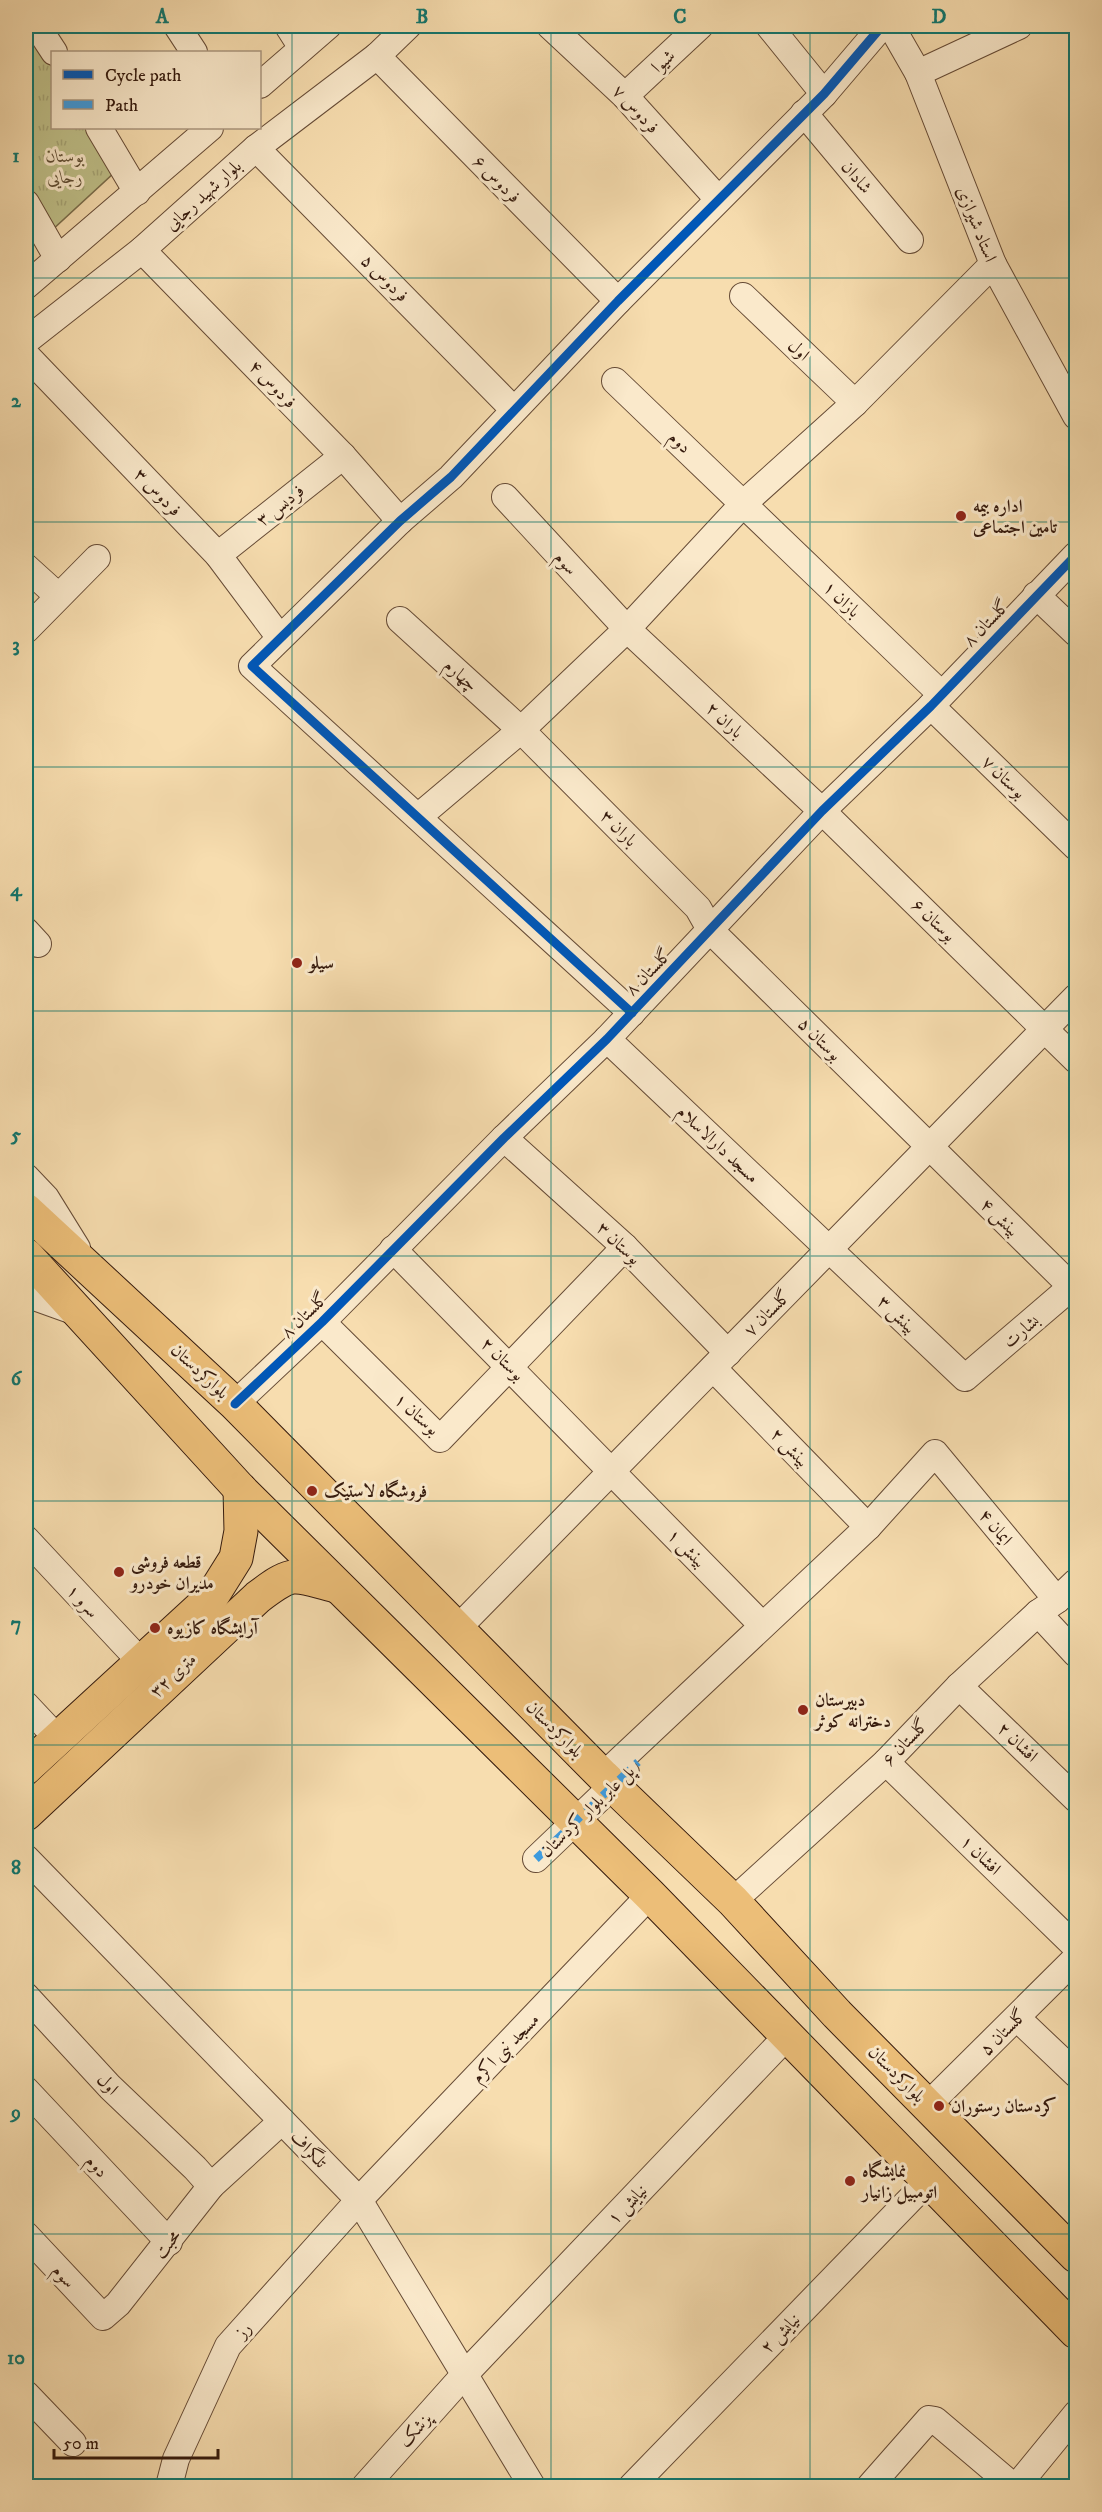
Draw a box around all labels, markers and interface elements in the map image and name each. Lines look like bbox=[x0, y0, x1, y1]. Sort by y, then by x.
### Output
text: A bbox=[155, 5, 170, 30]
text: B bbox=[416, 5, 428, 30]
text: C bbox=[673, 5, 687, 30]
text: D bbox=[932, 5, 947, 30]
street label: شیوا bbox=[647, 45, 680, 78]
legend bbox=[51, 51, 261, 129]
text: Cycle path bbox=[105, 65, 182, 87]
street label: فردوس ۷ bbox=[607, 81, 663, 139]
text: Path bbox=[105, 95, 139, 117]
text: 1 bbox=[12, 144, 20, 169]
park label: بوستان رجایی bbox=[46, 146, 85, 189]
street label: فردوس ۶ bbox=[468, 151, 525, 208]
street label: بلوار شهید رجایی bbox=[161, 156, 246, 236]
street label: شادان bbox=[836, 157, 876, 199]
street label: استاد شیرازی bbox=[951, 183, 1001, 265]
street label: فردوس ۵ bbox=[356, 250, 413, 307]
street label: اول bbox=[783, 335, 814, 366]
street label: فردوس ۴ bbox=[244, 356, 301, 414]
text: 2 bbox=[11, 389, 22, 414]
street label: دوم bbox=[661, 427, 695, 462]
street label: فردوس ۳ bbox=[129, 464, 186, 522]
street label: فردیس ۳ bbox=[252, 480, 309, 531]
place label: اداره بیمه تامین اجتماعی bbox=[972, 496, 1058, 539]
marker: اداره بیمه تامین اجتماعی bbox=[954, 509, 968, 523]
street label: سوم bbox=[546, 547, 582, 583]
street label: بازان ۱ bbox=[818, 577, 865, 623]
street label: گلستان ۸ bbox=[958, 595, 1015, 652]
text: 3 bbox=[12, 633, 20, 658]
street label: چهارم bbox=[436, 655, 482, 700]
street label: باران ۲ bbox=[701, 698, 748, 744]
street label: بوستان ۷ bbox=[977, 751, 1030, 804]
street label: باران ۳ bbox=[595, 806, 641, 852]
text: 4 bbox=[10, 878, 23, 903]
street label: بوستان ۶ bbox=[907, 894, 960, 947]
street label: گلستان ۸ bbox=[620, 944, 677, 1001]
place label: سیلو bbox=[307, 953, 334, 975]
marker: سیلو bbox=[290, 956, 304, 970]
street label: بوستان ۵ bbox=[793, 1013, 846, 1066]
street label: مسجد دارالاسلام bbox=[669, 1101, 763, 1191]
text: 5 bbox=[10, 1123, 21, 1148]
street label: بینش ۴ bbox=[975, 1194, 1023, 1242]
street label: بوستان ۳ bbox=[592, 1217, 645, 1270]
street label: گلستان ۷ bbox=[739, 1285, 796, 1342]
street label: گلستان ۸ bbox=[276, 1287, 333, 1344]
street label: بینش ۳ bbox=[872, 1291, 920, 1339]
street label: بشارت bbox=[999, 1310, 1044, 1353]
street label: بوستان ۲ bbox=[476, 1333, 529, 1386]
street label: بلوارکردستان bbox=[166, 1339, 233, 1404]
text: 6 bbox=[11, 1367, 23, 1392]
street label: بوستان ۱ bbox=[389, 1389, 443, 1441]
street label: بینش ۲ bbox=[765, 1424, 813, 1472]
place label: فروشگاه لاستیک bbox=[324, 1479, 427, 1503]
marker: فروشگاه لاستیک bbox=[305, 1484, 319, 1498]
street label: ایمان ۴ bbox=[974, 1505, 1017, 1550]
street label: بینش ۱ bbox=[662, 1525, 710, 1573]
place label: قطعه فروشی مدیران خودرو bbox=[129, 1552, 214, 1595]
marker: قطعه فروشی مدیران خودرو bbox=[112, 1565, 126, 1579]
street label: سرو ۱ bbox=[61, 1580, 103, 1623]
text: 7 bbox=[11, 1612, 21, 1637]
place label: آرایشگاه کازیوه bbox=[167, 1616, 260, 1640]
marker: آرایشگاه کازیوه bbox=[148, 1621, 162, 1635]
street label: ۳۲ متری bbox=[146, 1649, 202, 1703]
place label: دبیرستان دخترانه کوثر bbox=[813, 1690, 891, 1733]
street label: بلوارکردستان bbox=[521, 1697, 587, 1763]
marker: دبیرستان دخترانه کوثر bbox=[796, 1703, 810, 1717]
street label: گلستان ۶ bbox=[877, 1714, 934, 1771]
street label: افشان ۲ bbox=[992, 1718, 1042, 1767]
street label: پل عابر بلوار کردستان bbox=[536, 1760, 642, 1863]
street label: افشان ۱ bbox=[955, 1831, 1005, 1880]
text: 8 bbox=[11, 1856, 21, 1881]
street label: گلستان ۵ bbox=[975, 2004, 1032, 2061]
street label: مسجد نبی اکرم bbox=[467, 2009, 547, 2091]
street label: بلوارکردستان bbox=[863, 2042, 929, 2108]
street label: اول bbox=[92, 2069, 123, 2100]
place label: کردستان رستوران bbox=[951, 2096, 1057, 2118]
marker: کردستان رستوران bbox=[932, 2099, 946, 2113]
text: 9 bbox=[9, 2101, 21, 2126]
street label: تلگراف bbox=[285, 2126, 333, 2174]
street label: دوم bbox=[77, 2151, 112, 2185]
place label: نمایشگاه اتومبیل زانیار bbox=[860, 2159, 937, 2205]
marker: نمایشگاه اتومبیل زانیار bbox=[843, 2174, 857, 2188]
street label: نیایش ۱ bbox=[603, 2180, 652, 2229]
street label: محبت bbox=[150, 2225, 186, 2264]
street label: سوم bbox=[44, 2260, 80, 2296]
street label: نیایش ۲ bbox=[756, 2309, 805, 2358]
street label: رز bbox=[229, 2318, 257, 2345]
text: 10 bbox=[7, 2346, 25, 2371]
street label: پزشک bbox=[394, 2407, 438, 2453]
scale bar bbox=[54, 2422, 218, 2460]
text: 50 m bbox=[63, 2433, 99, 2455]

